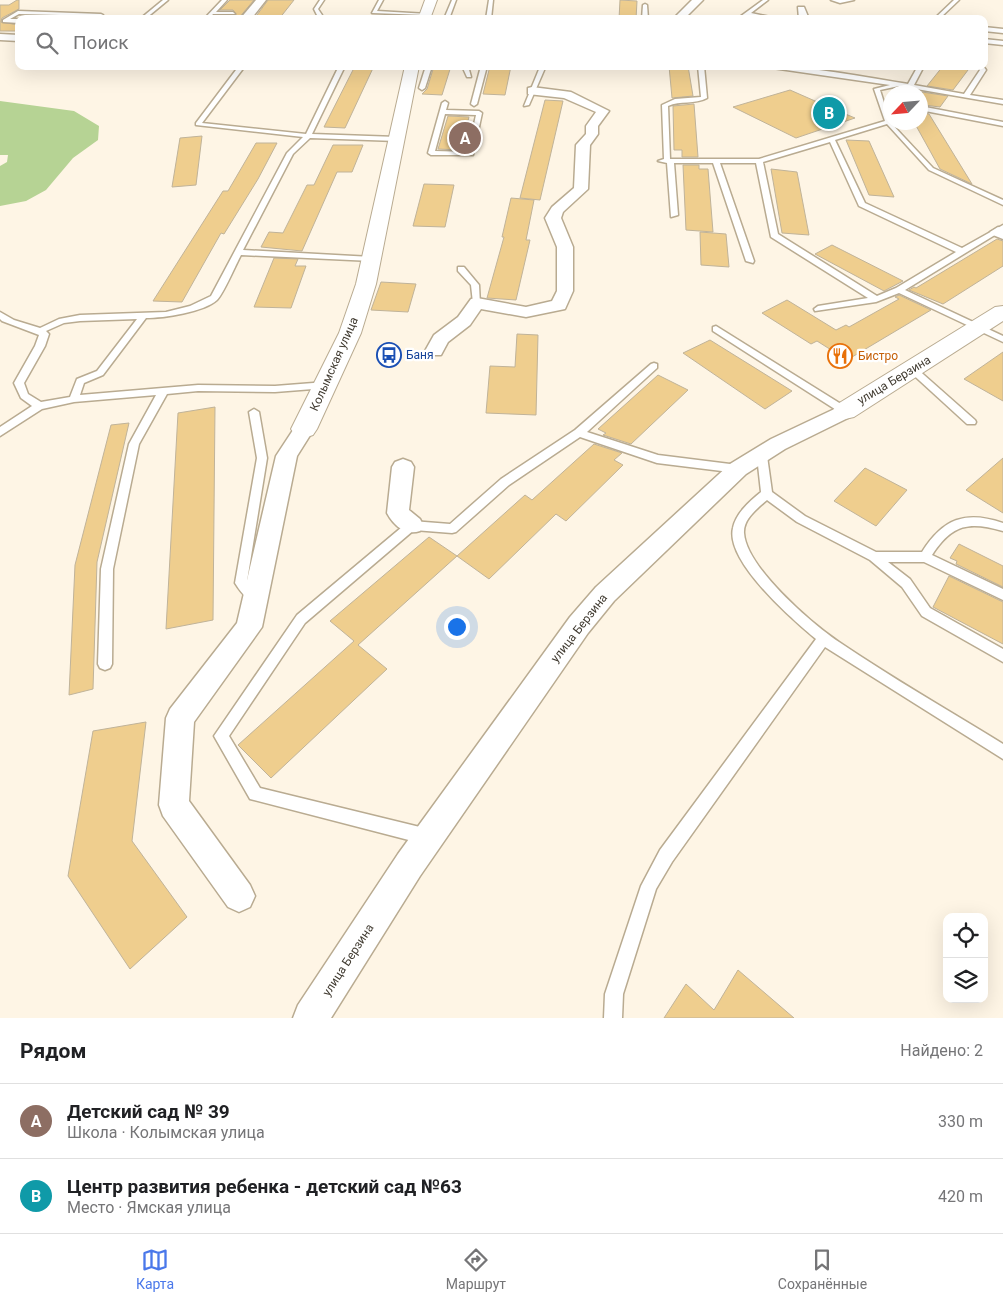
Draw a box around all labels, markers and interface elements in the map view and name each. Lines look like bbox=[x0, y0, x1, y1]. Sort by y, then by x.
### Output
search box bbox=[15, 15, 988, 70]
icon: search bbox=[33, 29, 61, 57]
text: Поиск bbox=[73, 31, 129, 54]
north arrow bbox=[883, 85, 928, 130]
pin: B bbox=[813, 94, 845, 132]
pin: A bbox=[449, 119, 481, 157]
street label: Колымская улица bbox=[307, 315, 361, 413]
bus stop icon: Баня bbox=[376, 342, 402, 368]
restaurant icon: Бистро bbox=[827, 343, 853, 369]
place label: Баня bbox=[406, 348, 434, 362]
place label: Бистро bbox=[858, 349, 898, 363]
street label: улица Берзина bbox=[855, 353, 933, 407]
street label: улица Берзина bbox=[548, 591, 610, 665]
your location bbox=[444, 614, 470, 640]
map controls bbox=[943, 913, 988, 1003]
button: locate bbox=[943, 913, 988, 958]
street label: улица Берзина bbox=[320, 921, 376, 999]
button: layers bbox=[943, 958, 988, 1003]
text: Рядом bbox=[20, 1039, 86, 1063]
text: Найдено: 2 bbox=[900, 1041, 983, 1060]
text: Детский сад № 39 bbox=[67, 1100, 230, 1123]
text: A bbox=[31, 1112, 41, 1131]
text: 330 m bbox=[938, 1112, 983, 1131]
text: Школа · Колымская улица bbox=[67, 1123, 265, 1142]
text: Центр развития ребенка - детский сад №63 bbox=[67, 1175, 462, 1198]
text: B bbox=[31, 1187, 41, 1206]
text: 420 m bbox=[938, 1187, 983, 1206]
text: Место · Ямская улица bbox=[67, 1198, 231, 1217]
tab: Карта bbox=[136, 1246, 174, 1292]
tab: Маршрут bbox=[446, 1246, 506, 1292]
tab: Сохранённые bbox=[778, 1246, 867, 1292]

